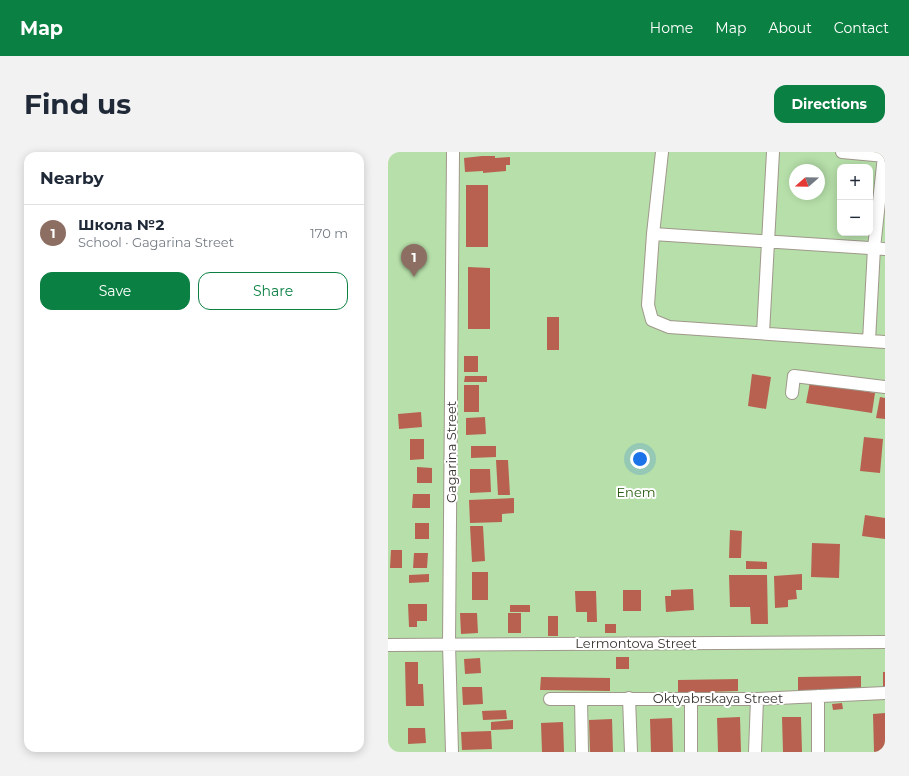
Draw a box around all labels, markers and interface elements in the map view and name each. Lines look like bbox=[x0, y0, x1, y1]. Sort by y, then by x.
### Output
text: Map bbox=[20, 17, 63, 40]
text: Home bbox=[650, 19, 693, 37]
text: Map bbox=[715, 19, 746, 37]
text: About bbox=[768, 19, 812, 37]
text: Contact bbox=[834, 19, 889, 37]
button: Directions bbox=[774, 85, 885, 123]
text: Find us bbox=[24, 87, 131, 121]
north arrow bbox=[789, 164, 825, 200]
map controls bbox=[837, 164, 873, 236]
button: + bbox=[837, 164, 873, 200]
text: Nearby bbox=[40, 168, 104, 188]
button: − bbox=[837, 200, 873, 236]
text: Школа №2 bbox=[78, 215, 164, 234]
text: 1 bbox=[50, 225, 56, 241]
text: 170 m bbox=[310, 225, 348, 241]
text: School · Gagarina Street bbox=[78, 234, 234, 250]
pin: 1 bbox=[401, 244, 427, 277]
button: Save bbox=[40, 272, 190, 310]
button: Share bbox=[198, 272, 348, 310]
street label: Gagarina Street bbox=[443, 401, 459, 503]
your location bbox=[630, 449, 650, 469]
park label: Enem bbox=[616, 484, 656, 500]
street label: Lermontova Street bbox=[575, 635, 697, 651]
street label: Oktyabrskaya Street bbox=[653, 690, 783, 706]

